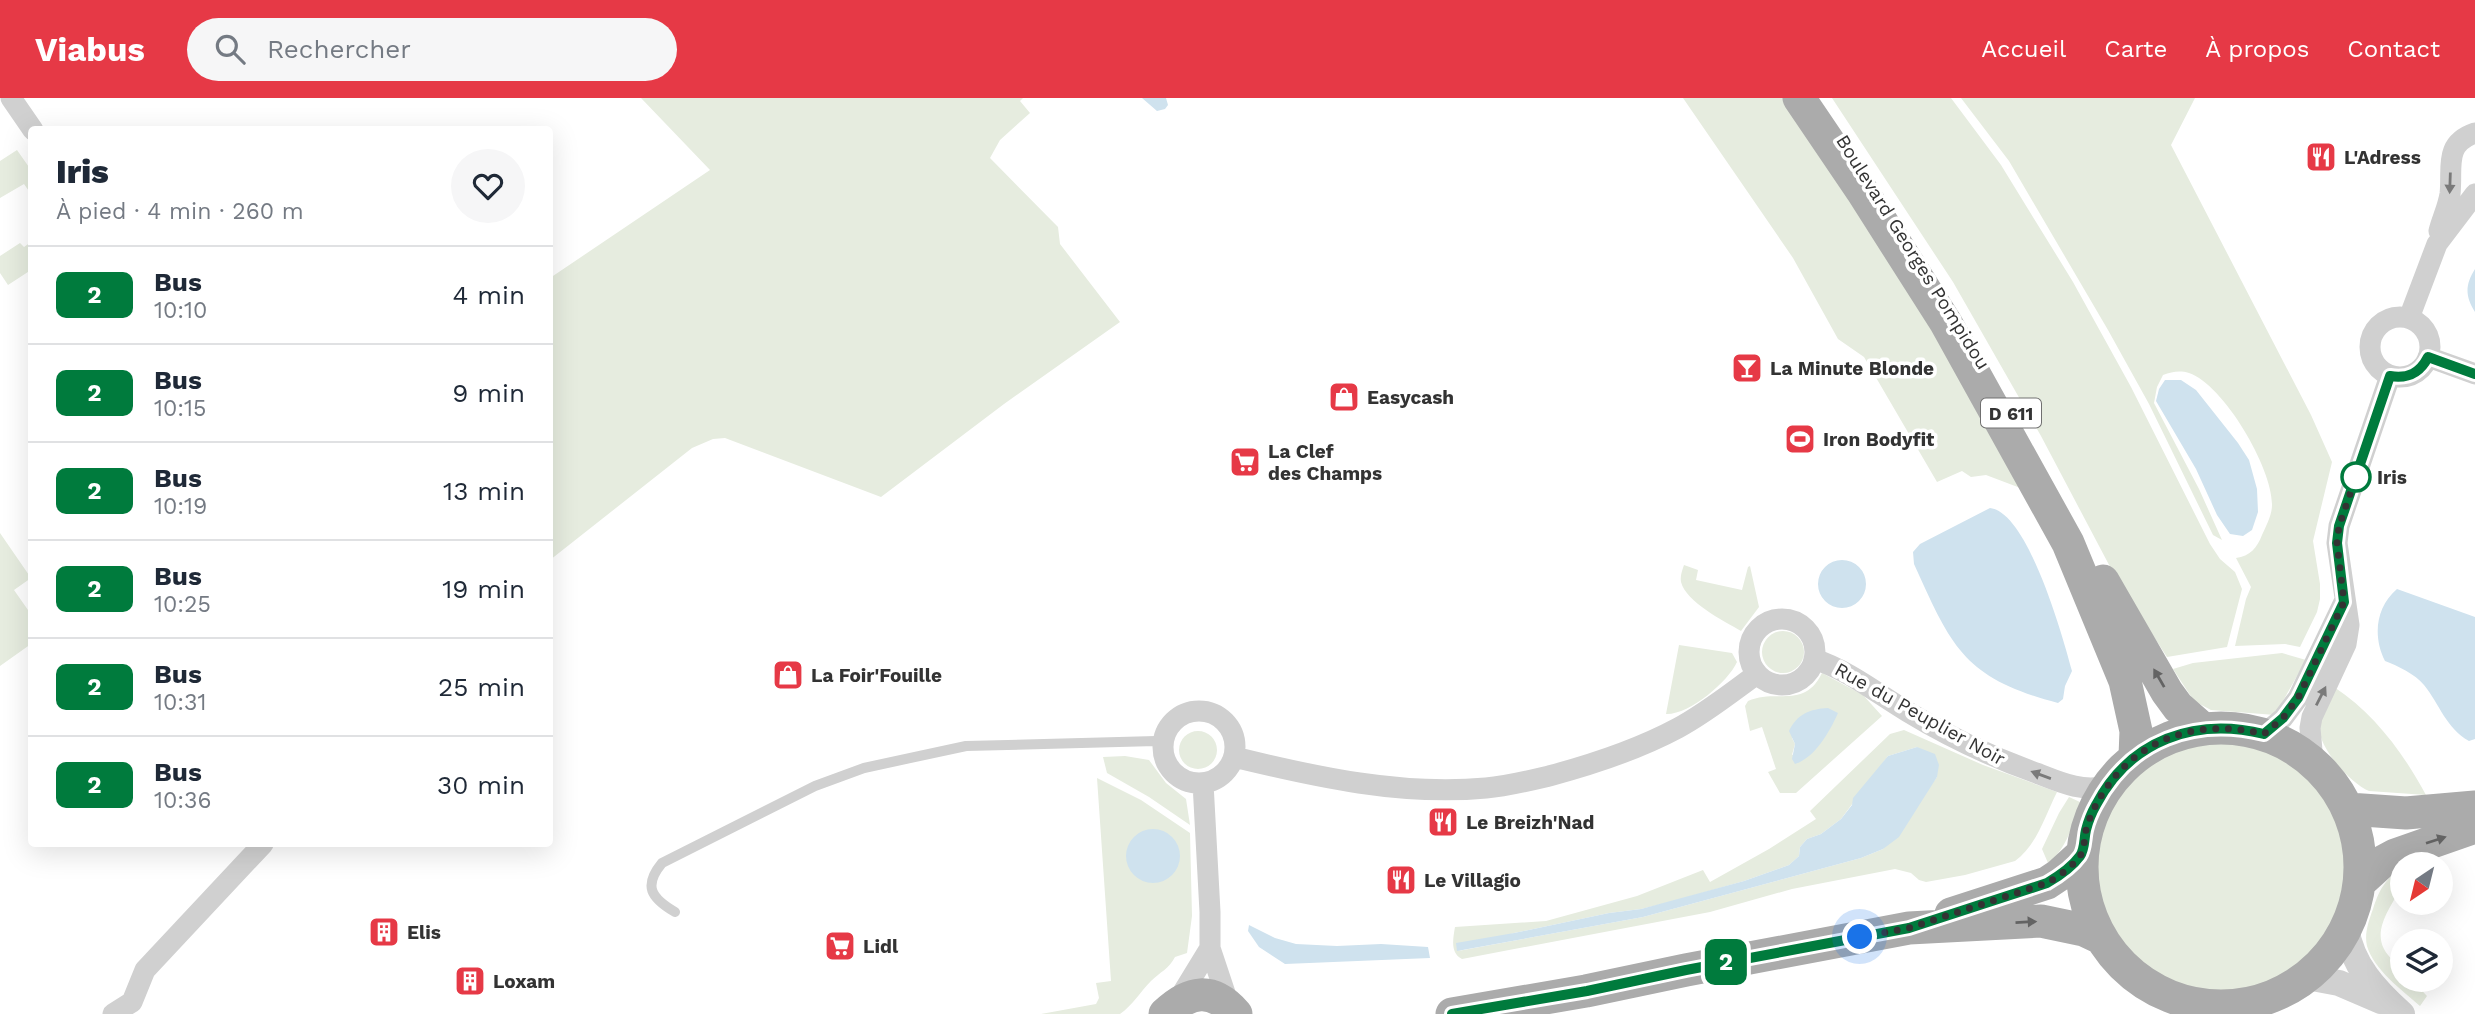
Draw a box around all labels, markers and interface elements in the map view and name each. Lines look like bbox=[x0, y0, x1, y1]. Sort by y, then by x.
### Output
search box bbox=[187, 18, 677, 81]
text: Viabus bbox=[35, 30, 145, 69]
icon: search bbox=[211, 30, 249, 68]
text: Rechercher bbox=[267, 34, 411, 64]
text: Accueil bbox=[1981, 35, 2066, 63]
text: Carte bbox=[2104, 35, 2167, 63]
text: À propos bbox=[2205, 35, 2309, 63]
text: Contact bbox=[2347, 35, 2440, 63]
street label: Boulevard Georges Pompidou bbox=[1831, 130, 1995, 374]
restaurant icon: L'Adress bbox=[2304, 140, 2338, 174]
place label: L'Adress bbox=[2344, 146, 2421, 169]
button: heart bbox=[451, 149, 525, 223]
text: Iris bbox=[56, 152, 109, 191]
one-way arrow bbox=[2444, 173, 2455, 195]
text: À pied · 4 min · 260 m bbox=[56, 198, 304, 225]
text: Bus bbox=[154, 267, 202, 297]
text: 4 min bbox=[452, 280, 525, 310]
text: 2 bbox=[87, 281, 102, 309]
text: 10:10 bbox=[154, 297, 207, 324]
bar icon: La Minute Blonde bbox=[1730, 351, 1764, 385]
place label: La Minute Blonde bbox=[1770, 357, 1934, 380]
text: Bus bbox=[154, 365, 202, 395]
text: 9 min bbox=[452, 378, 525, 408]
text: 2 bbox=[87, 379, 102, 407]
shop icon: Easycash bbox=[1327, 380, 1361, 414]
place label: Easycash bbox=[1367, 386, 1454, 409]
text: 10:15 bbox=[154, 395, 206, 422]
road number: D 611 bbox=[1981, 398, 2041, 428]
sports icon: Iron Bodyfit bbox=[1783, 422, 1817, 456]
place label: Iron Bodyfit bbox=[1823, 428, 1935, 451]
place label: La Clef des Champs bbox=[1268, 440, 1382, 485]
supermarket icon: La Clef des Champs bbox=[1228, 445, 1262, 479]
marker: Iris bbox=[2341, 462, 2371, 492]
text: Bus bbox=[154, 463, 202, 493]
place label: Iris bbox=[2377, 466, 2407, 489]
text: 13 min bbox=[443, 476, 525, 506]
text: 2 bbox=[87, 477, 102, 505]
text: 10:19 bbox=[154, 493, 207, 520]
text: Bus bbox=[154, 561, 202, 591]
text: 19 min bbox=[442, 574, 525, 604]
text: 2 bbox=[87, 575, 102, 603]
text: 10:25 bbox=[154, 591, 211, 618]
shop icon: La Foir'Fouille bbox=[771, 658, 805, 692]
street label: Rue du Peuplier Noir bbox=[1831, 658, 2009, 771]
text: Bus bbox=[154, 659, 202, 689]
place label: La Foir'Fouille bbox=[811, 664, 942, 687]
one-way arrow bbox=[2152, 668, 2165, 687]
text: 25 min bbox=[438, 672, 525, 702]
text: 2 bbox=[87, 673, 102, 701]
one-way arrow bbox=[2315, 686, 2326, 706]
text: 10:31 bbox=[154, 689, 206, 716]
text: Bus bbox=[154, 757, 202, 787]
one-way arrow bbox=[2030, 769, 2051, 780]
text: 30 min bbox=[437, 770, 525, 800]
text: 2 bbox=[87, 771, 102, 799]
text: 10:36 bbox=[154, 787, 211, 814]
restaurant icon: Le Breizh'Nad bbox=[1426, 805, 1460, 839]
place label: Le Breizh'Nad bbox=[1466, 811, 1594, 834]
one-way arrow bbox=[2426, 834, 2447, 844]
north arrow bbox=[2390, 852, 2454, 915]
map controls bbox=[2390, 852, 2453, 992]
restaurant icon: Le Villagio bbox=[1384, 863, 1418, 897]
place label: Le Villagio bbox=[1424, 869, 1521, 892]
building icon: Elis bbox=[367, 915, 401, 949]
one-way arrow bbox=[2015, 916, 2037, 927]
your location bbox=[1842, 919, 1877, 954]
place label: Elis bbox=[407, 921, 441, 944]
supermarket icon: Lidl bbox=[823, 929, 857, 963]
button: layers bbox=[2390, 929, 2453, 992]
place label: Lidl bbox=[863, 935, 899, 958]
line badge: 2 bbox=[1703, 939, 1749, 985]
text: 2 bbox=[1719, 948, 1733, 976]
building icon: Loxam bbox=[453, 964, 487, 998]
place label: Loxam bbox=[493, 970, 555, 993]

